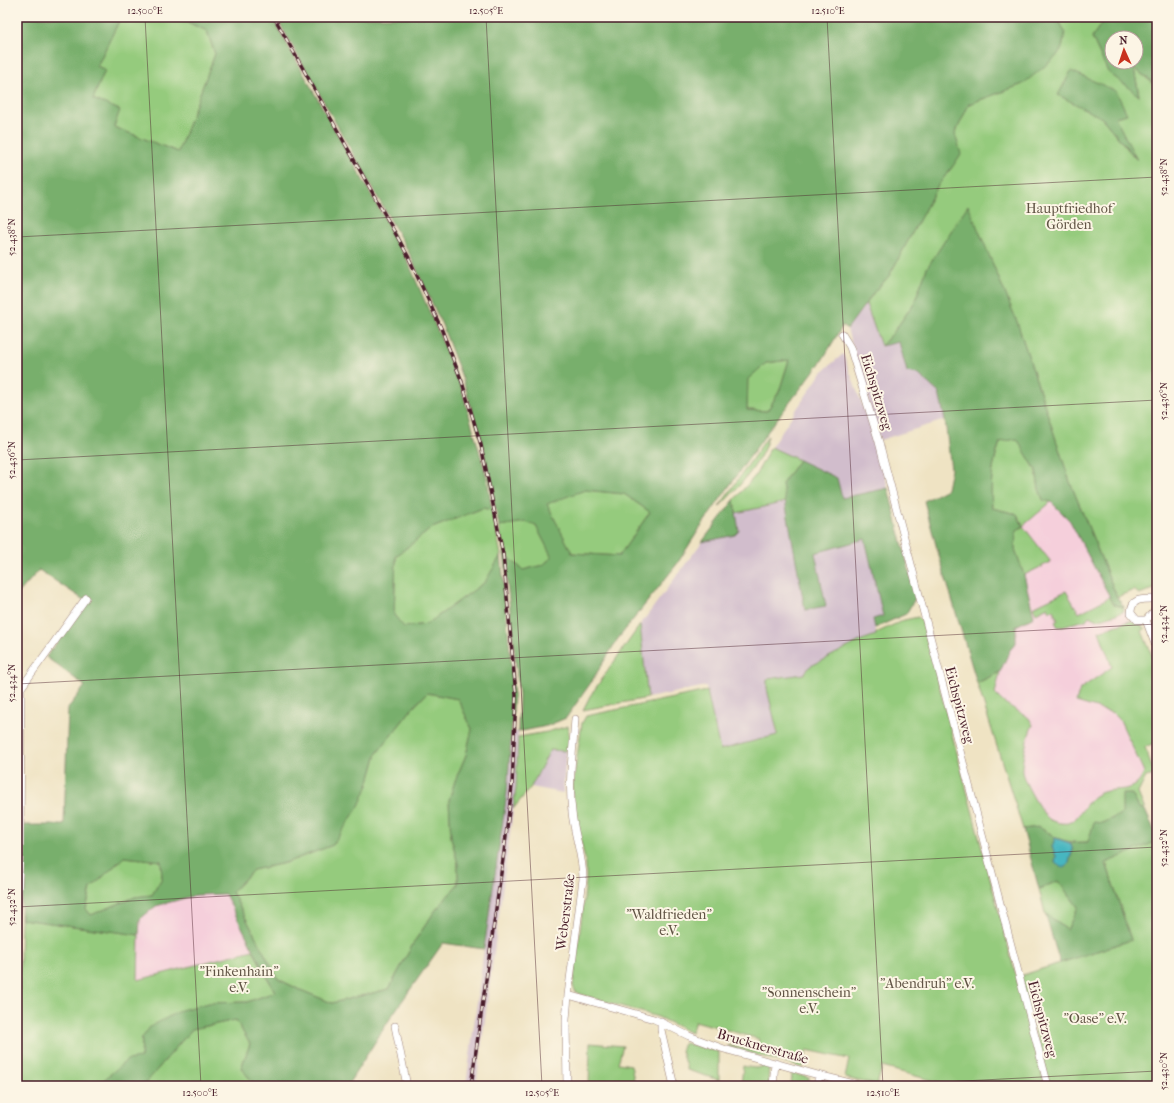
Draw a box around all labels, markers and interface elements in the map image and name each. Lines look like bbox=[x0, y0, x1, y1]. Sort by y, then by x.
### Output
text: 12.500°E bbox=[127, 5, 163, 17]
text: 12.505°E bbox=[469, 5, 503, 17]
text: 12.510°E bbox=[811, 5, 845, 17]
north arrow bbox=[1104, 30, 1144, 70]
text: N bbox=[1119, 34, 1129, 47]
text: 52.438°N bbox=[1158, 158, 1170, 196]
park label: Hauptfriedhof Görden bbox=[1026, 200, 1116, 233]
text: 52.438°N bbox=[6, 218, 18, 256]
street label: Eichspitzweg bbox=[857, 352, 896, 433]
text: 52.436°N bbox=[1158, 381, 1170, 420]
text: 52.436°N bbox=[6, 440, 18, 479]
text: 52.434°N bbox=[1158, 604, 1170, 643]
text: 52.434°N bbox=[6, 663, 18, 702]
street label: Eichspitzweg bbox=[941, 665, 978, 746]
text: 52.432°N bbox=[1158, 829, 1170, 867]
street label: Weberstraße bbox=[552, 873, 579, 952]
text: 52.432°N bbox=[6, 888, 18, 926]
park label: "Waldfrieden" e.V. bbox=[626, 906, 712, 939]
park label: "Finkenhain" e.V. bbox=[199, 963, 279, 996]
park label: "Abendruh" e.V. bbox=[880, 975, 974, 992]
street label: Eichspitzweg bbox=[1024, 979, 1061, 1060]
park label: "Sonnenschein" e.V. bbox=[762, 984, 857, 1017]
park label: "Oase" e.V. bbox=[1063, 1010, 1127, 1027]
street label: Brucknerstraße bbox=[715, 1025, 811, 1068]
text: 52.430°N bbox=[1158, 1051, 1170, 1090]
text: 12.500°E bbox=[182, 1087, 218, 1099]
text: 12.505°E bbox=[525, 1087, 559, 1099]
text: 12.510°E bbox=[866, 1087, 900, 1099]

